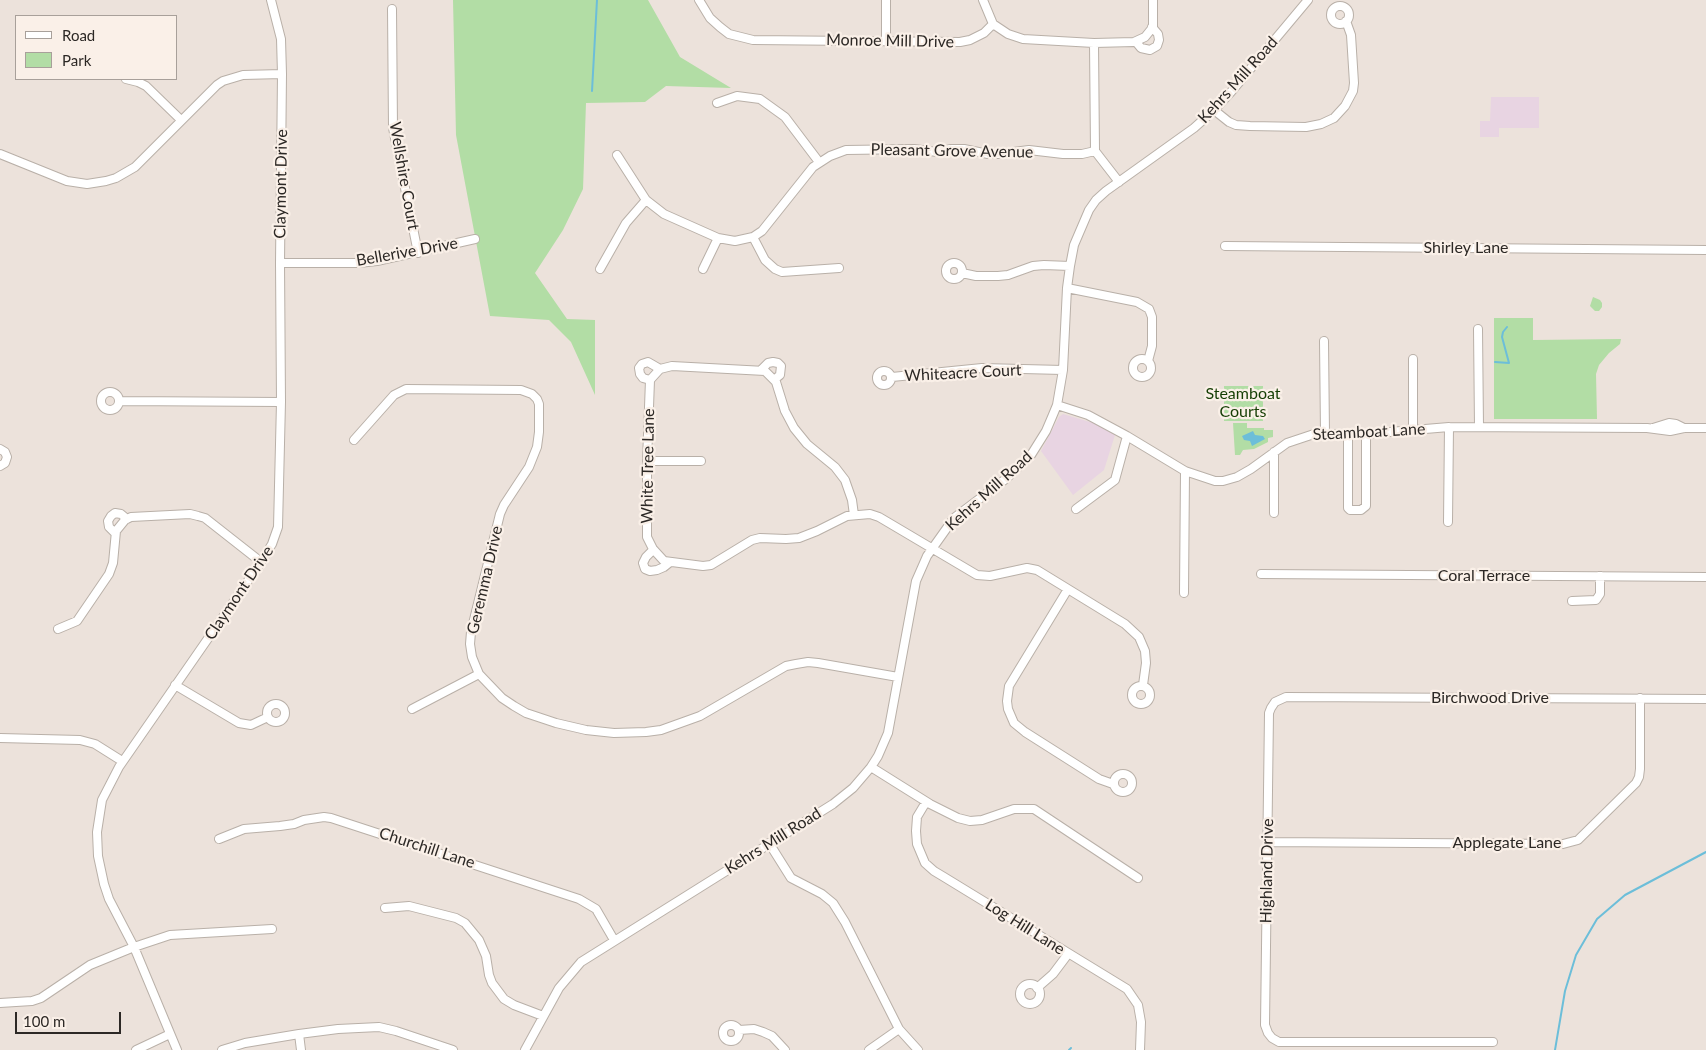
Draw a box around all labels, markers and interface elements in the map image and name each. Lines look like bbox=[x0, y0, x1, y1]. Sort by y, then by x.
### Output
legend bbox=[15, 15, 178, 80]
text: Road bbox=[62, 26, 95, 44]
street label: Monroe Mill Drive bbox=[826, 30, 954, 52]
street label: Kehrs Mill Road bbox=[1194, 33, 1282, 127]
text: Park bbox=[62, 51, 91, 69]
street label: Wellshire Court bbox=[385, 120, 423, 232]
street label: Claymont Drive bbox=[270, 129, 292, 239]
street label: Pleasant Grove Avenue bbox=[870, 140, 1034, 162]
street label: Bellerive Drive bbox=[355, 234, 459, 270]
street label: Shirley Lane bbox=[1423, 238, 1509, 258]
street label: Whiteacre Court bbox=[904, 360, 1022, 386]
park label: Steamboat Courts bbox=[1205, 384, 1281, 422]
street label: White Tree Lane bbox=[637, 408, 659, 524]
street label: Steamboat Lane bbox=[1312, 419, 1426, 445]
street label: Kehrs Mill Road bbox=[942, 447, 1036, 535]
street label: Geremma Drive bbox=[463, 524, 507, 636]
street label: Claymont Drive bbox=[200, 542, 278, 644]
street label: Coral Terrace bbox=[1438, 566, 1530, 586]
street label: Birchwood Drive bbox=[1431, 688, 1549, 708]
street label: Kehrs Mill Road bbox=[721, 804, 825, 878]
street label: Highland Drive bbox=[1256, 818, 1278, 924]
street label: Churchill Lane bbox=[377, 823, 477, 873]
street label: Applegate Lane bbox=[1453, 833, 1561, 853]
street label: Log Hill Lane bbox=[982, 895, 1068, 959]
scale bar bbox=[18, 1002, 124, 1034]
text: 100 m bbox=[23, 1012, 65, 1030]

